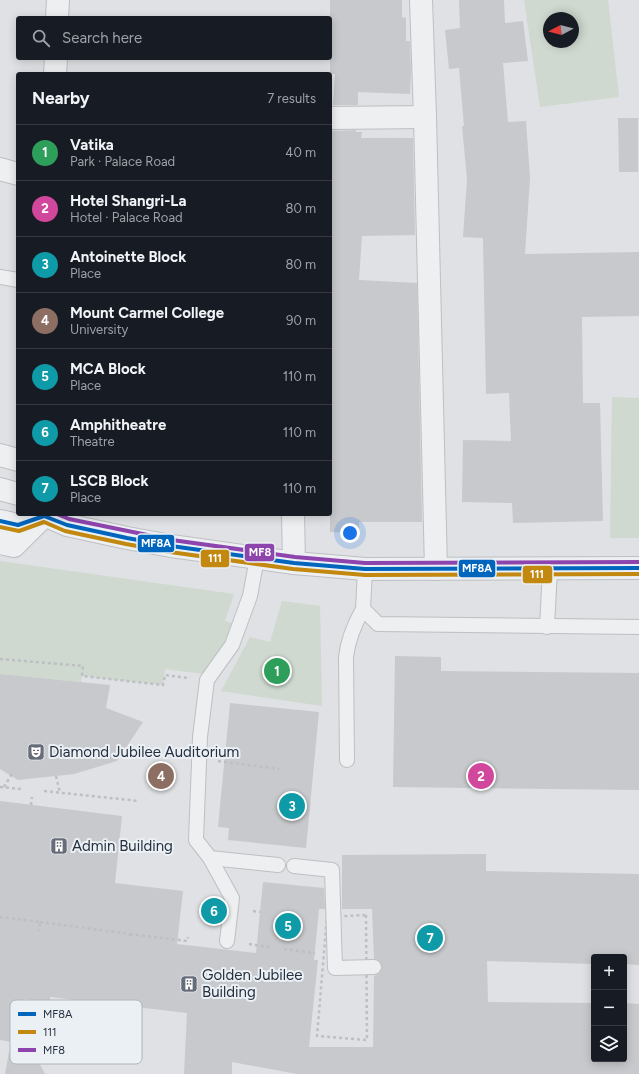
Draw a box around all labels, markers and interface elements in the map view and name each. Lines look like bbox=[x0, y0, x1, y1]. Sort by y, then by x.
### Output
north arrow bbox=[543, 12, 579, 48]
search box bbox=[16, 16, 332, 60]
icon: search bbox=[30, 27, 52, 49]
text: Search here bbox=[62, 29, 142, 47]
text: Nearby bbox=[32, 88, 90, 108]
text: 7 results bbox=[267, 91, 316, 106]
text: Vatika bbox=[70, 136, 114, 154]
text: 1 bbox=[42, 145, 48, 160]
text: 40 m bbox=[285, 145, 316, 160]
text: Park · Palace Road bbox=[70, 154, 175, 169]
text: Hotel Shangri-La bbox=[70, 192, 186, 210]
text: 2 bbox=[41, 201, 49, 216]
text: 80 m bbox=[285, 201, 316, 216]
text: Hotel · Palace Road bbox=[70, 210, 183, 225]
text: Antoinette Block bbox=[70, 248, 186, 266]
text: 3 bbox=[41, 257, 49, 272]
text: 80 m bbox=[285, 257, 316, 272]
text: Place bbox=[70, 266, 101, 281]
text: Mount Carmel College bbox=[70, 304, 224, 322]
text: 4 bbox=[41, 313, 49, 328]
text: 90 m bbox=[286, 313, 316, 328]
text: University bbox=[70, 322, 128, 337]
text: MCA Block bbox=[70, 360, 146, 378]
text: 5 bbox=[41, 369, 49, 384]
text: 110 m bbox=[283, 369, 316, 384]
text: Place bbox=[70, 378, 101, 393]
text: Amphitheatre bbox=[70, 416, 166, 434]
text: 6 bbox=[41, 425, 49, 440]
text: 110 m bbox=[283, 425, 316, 440]
text: Theatre bbox=[70, 434, 115, 449]
text: LSCB Block bbox=[70, 472, 149, 490]
text: 7 bbox=[41, 481, 49, 496]
text: 110 m bbox=[283, 481, 316, 496]
text: Place bbox=[70, 490, 101, 505]
your location bbox=[340, 523, 360, 543]
line badge: MF8A bbox=[137, 534, 175, 553]
text: MF8A bbox=[141, 537, 171, 550]
line badge: MF8 bbox=[244, 543, 275, 562]
text: MF8 bbox=[249, 546, 271, 559]
line badge: 111 bbox=[200, 549, 230, 568]
text: 111 bbox=[208, 552, 222, 565]
line badge: MF8A bbox=[458, 559, 496, 578]
text: MF8A bbox=[462, 562, 492, 575]
line badge: 111 bbox=[522, 565, 553, 584]
text: 111 bbox=[530, 568, 544, 581]
pin: 1 bbox=[264, 656, 290, 686]
theatre icon: Diamond Jubilee Auditorium bbox=[26, 742, 46, 762]
place label: Diamond Jubilee Auditorium bbox=[49, 743, 239, 761]
pin: 4 bbox=[148, 761, 174, 791]
pin: 2 bbox=[468, 761, 494, 791]
pin: 3 bbox=[279, 791, 305, 821]
building icon: Admin Building bbox=[49, 836, 69, 856]
place label: Admin Building bbox=[72, 837, 173, 855]
pin: 6 bbox=[201, 896, 227, 926]
pin: 5 bbox=[275, 911, 301, 941]
pin: 7 bbox=[417, 923, 443, 953]
map controls bbox=[591, 954, 627, 1062]
button: + bbox=[591, 954, 627, 990]
place label: Golden Jubilee Building bbox=[202, 966, 303, 1001]
building icon: Golden Jubilee Building bbox=[179, 974, 199, 994]
button: − bbox=[591, 990, 627, 1026]
legend bbox=[10, 1000, 142, 1064]
text: MF8A bbox=[43, 1008, 73, 1021]
text: 111 bbox=[43, 1026, 57, 1039]
button: layers bbox=[591, 1026, 627, 1062]
text: MF8 bbox=[43, 1044, 65, 1057]

